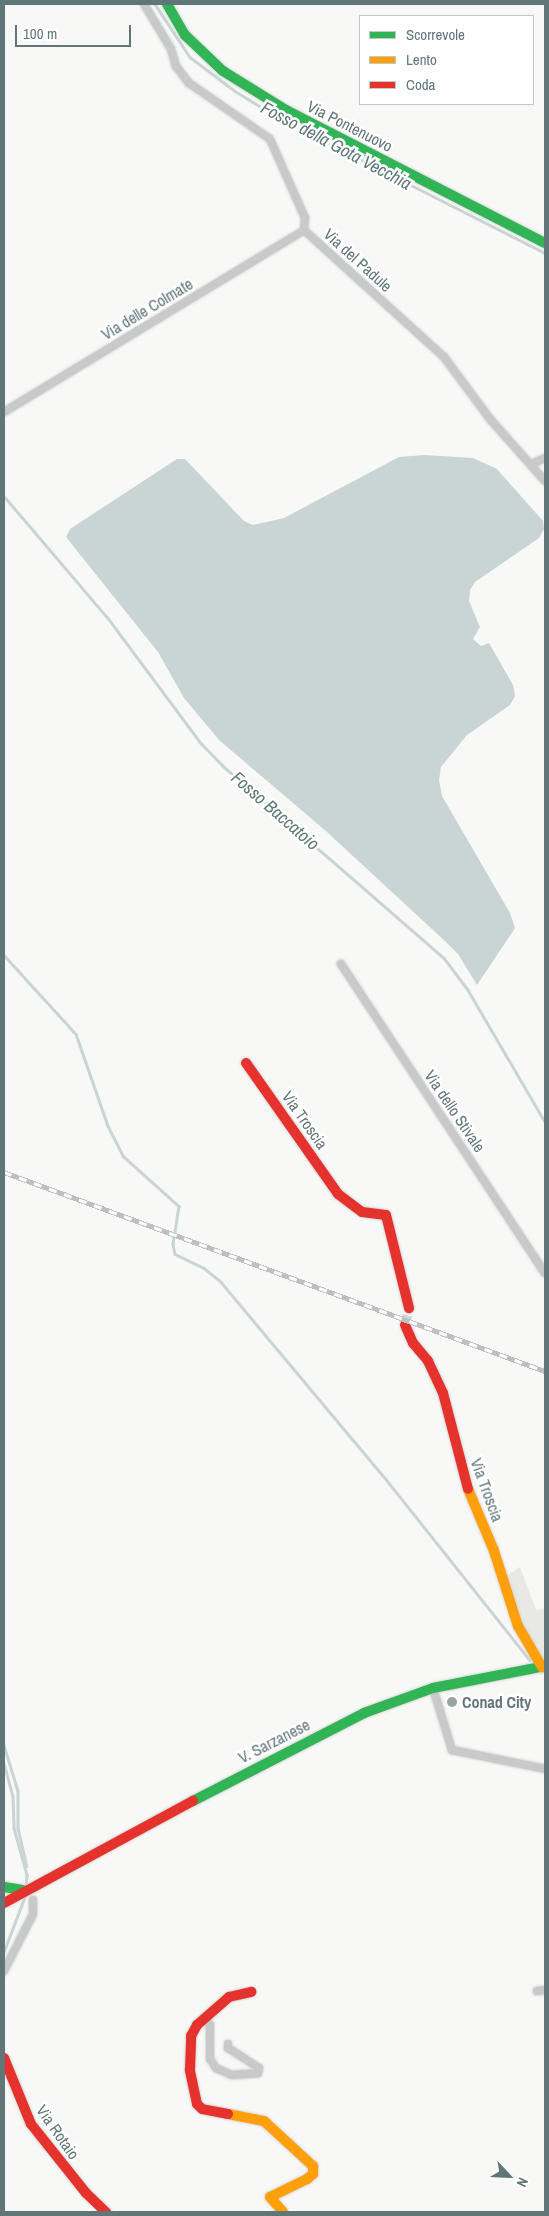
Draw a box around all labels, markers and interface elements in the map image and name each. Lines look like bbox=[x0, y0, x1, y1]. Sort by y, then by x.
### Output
scale bar bbox=[18, 15, 134, 47]
legend bbox=[359, 15, 534, 105]
text: 100 m bbox=[23, 23, 57, 44]
text: Scorrevole bbox=[406, 24, 465, 45]
text: Lento bbox=[406, 49, 437, 70]
text: Coda bbox=[406, 74, 435, 95]
street label: Via Pontenuovo bbox=[304, 96, 396, 156]
water label: Fosso della Gota Vecchia bbox=[257, 97, 415, 195]
street label: Via del Padule bbox=[320, 224, 396, 296]
street label: Via delle Colmate bbox=[98, 274, 196, 344]
water label: Fosso Baccatoio bbox=[227, 767, 323, 855]
street label: Via dello Stivale bbox=[421, 1066, 489, 1156]
street label: Via Troscia bbox=[278, 1087, 332, 1153]
street label: Via Troscia bbox=[467, 1456, 507, 1524]
place label: Conad City bbox=[462, 1692, 531, 1712]
marker: Conad City bbox=[446, 1696, 458, 1708]
street label: V. Sarzanese bbox=[235, 1715, 313, 1767]
street label: Via Rotaio bbox=[32, 2101, 84, 2163]
north arrow bbox=[484, 2151, 534, 2201]
text: N bbox=[513, 2175, 533, 2190]

